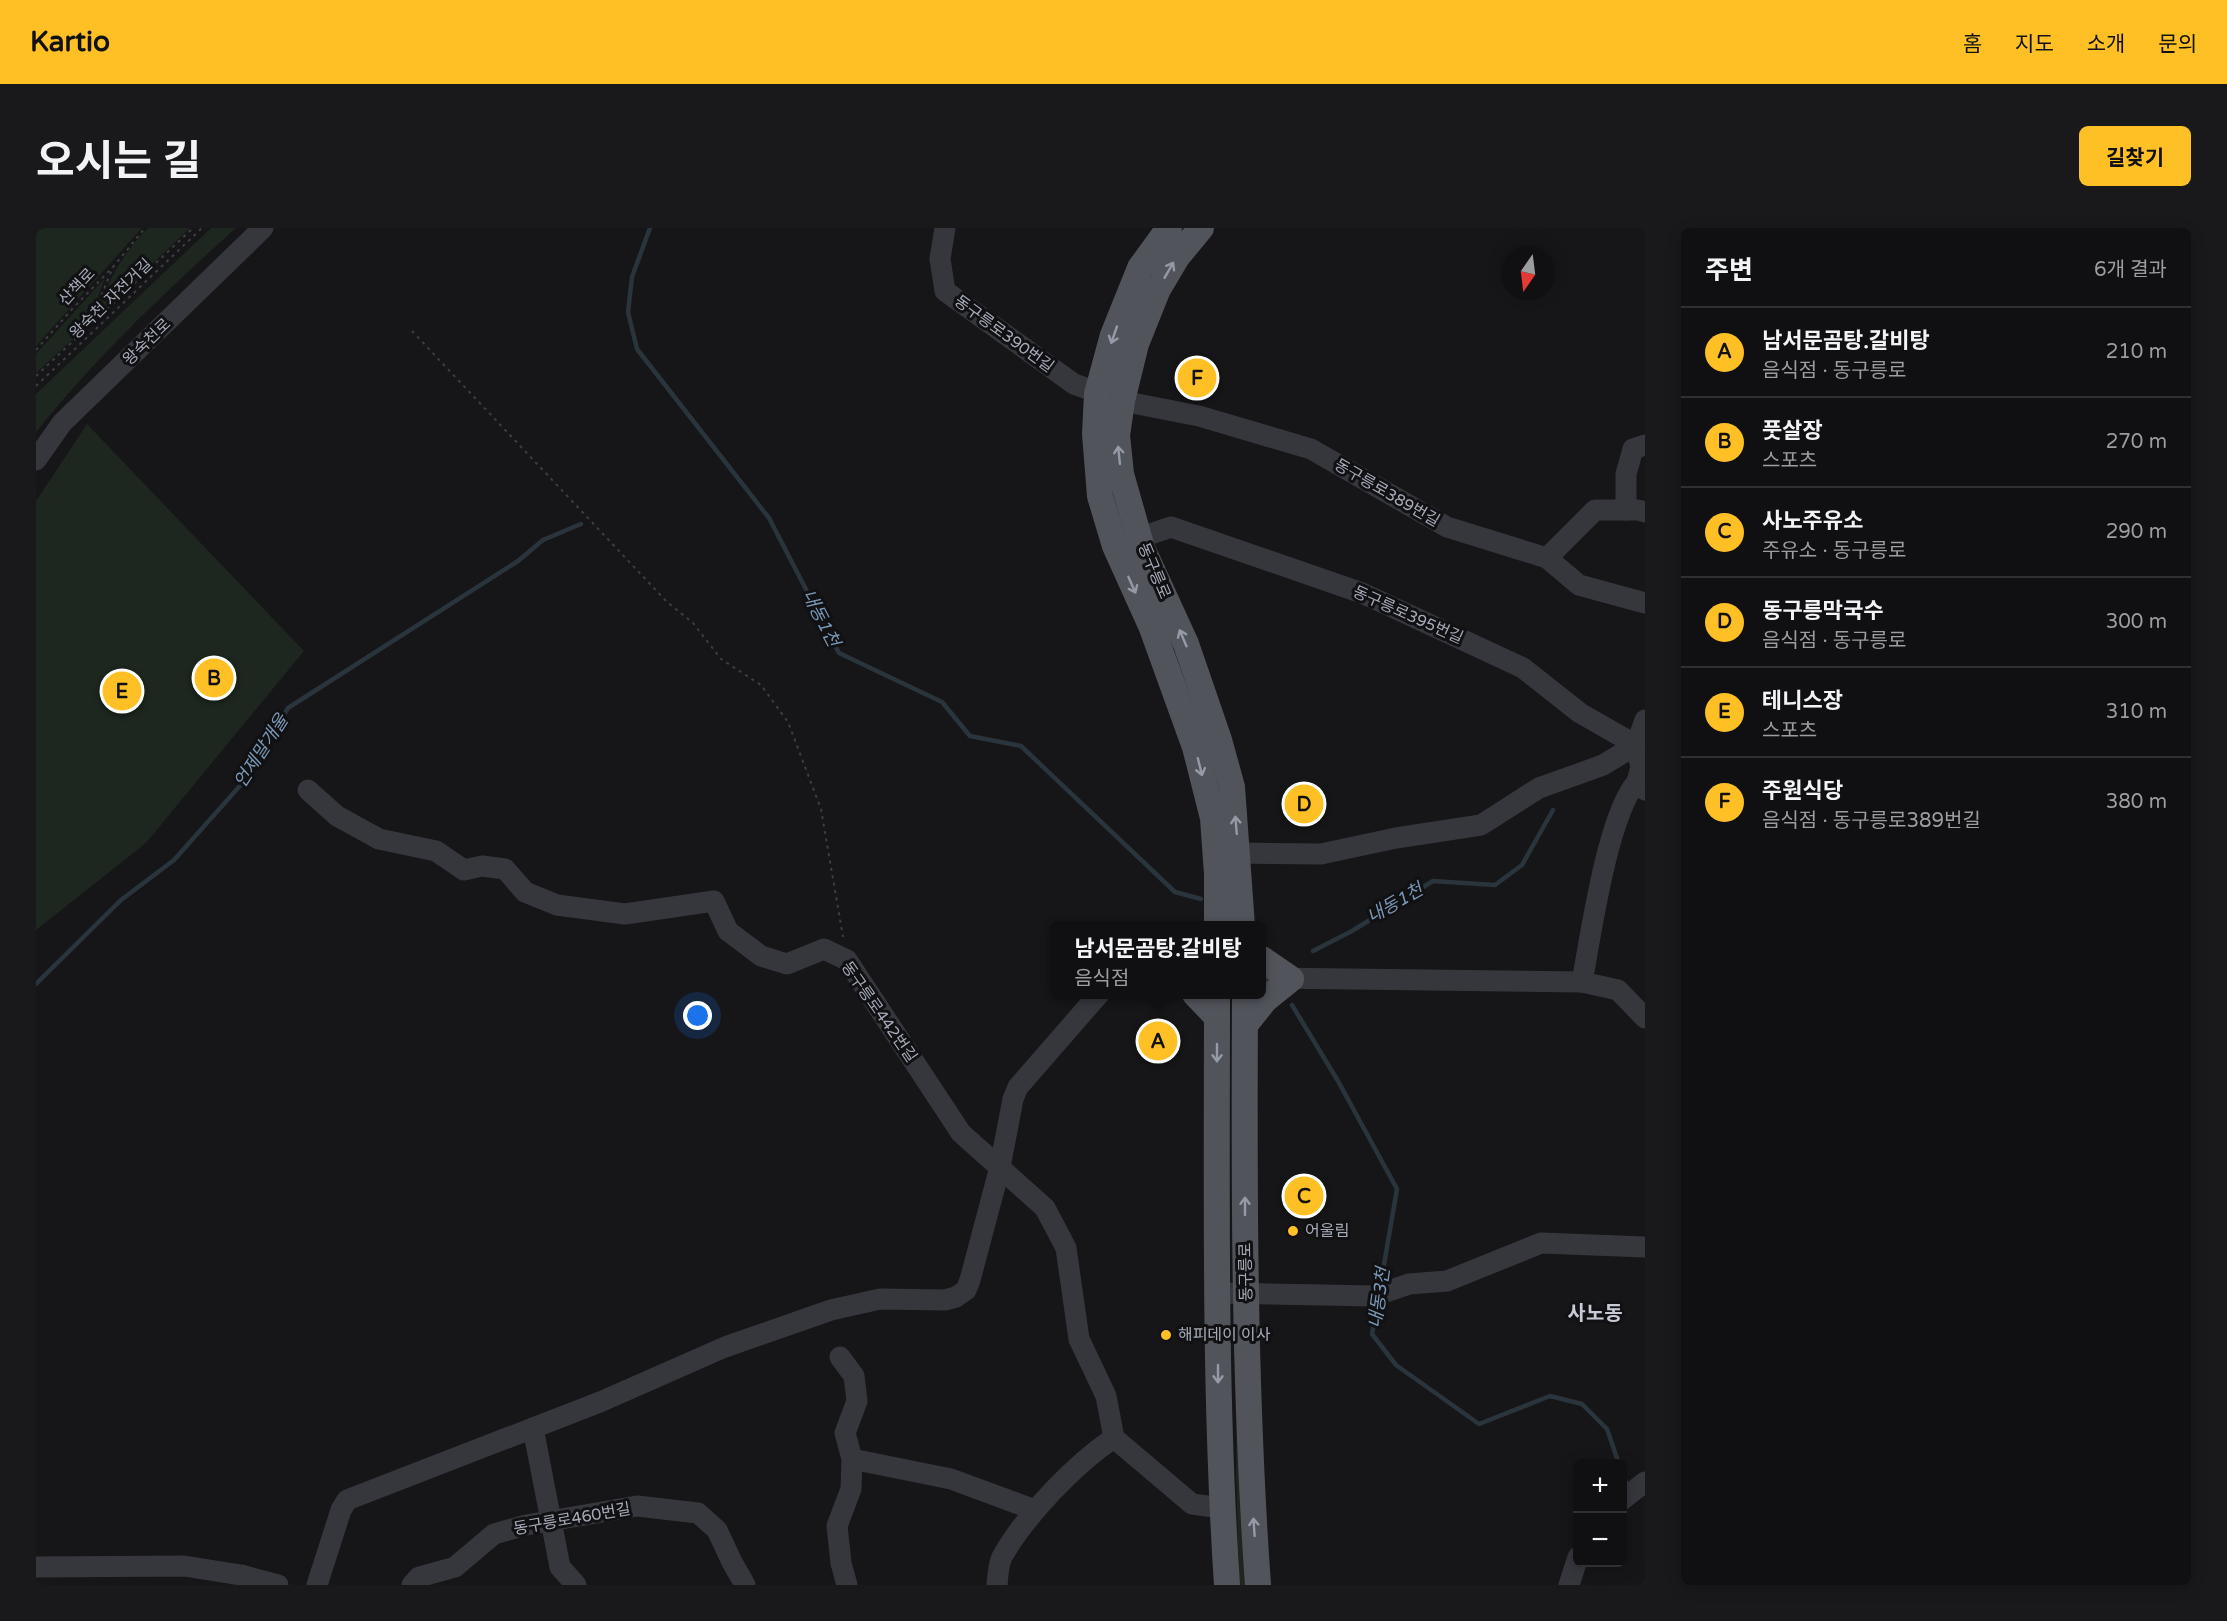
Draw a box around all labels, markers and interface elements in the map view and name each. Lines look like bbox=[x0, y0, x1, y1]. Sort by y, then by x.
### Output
text: Kartio bbox=[30, 25, 110, 59]
text: 홈 bbox=[1963, 32, 1982, 57]
text: 지도 bbox=[2015, 32, 2054, 57]
text: 소개 bbox=[2087, 32, 2125, 57]
text: 문의 bbox=[2158, 32, 2197, 57]
button: 길찾기 bbox=[2079, 126, 2191, 186]
text: 오시는 길 bbox=[36, 136, 201, 187]
north arrow bbox=[1501, 246, 1555, 300]
street label: 왕숙천 자전거길 bbox=[65, 255, 157, 343]
text: 주변 bbox=[1705, 255, 1753, 286]
text: 6개 결과 bbox=[2094, 258, 2167, 282]
one-way arrow bbox=[1164, 261, 1175, 279]
street label: 산책로 bbox=[55, 264, 100, 310]
street label: 동구릉로390번길 bbox=[950, 291, 1058, 377]
street label: 왕숙천로 bbox=[119, 314, 175, 370]
one-way arrow bbox=[1107, 325, 1118, 344]
text: 남서문곰탕.갈비탕 bbox=[1762, 328, 1930, 354]
text: A bbox=[1717, 340, 1732, 364]
text: 210 m bbox=[2106, 340, 2167, 364]
pin: F bbox=[1178, 356, 1216, 400]
text: 음식점 · 동구릉로 bbox=[1762, 359, 1906, 383]
text: 풋살장 bbox=[1762, 418, 1823, 444]
text: B bbox=[1718, 430, 1731, 454]
text: 270 m bbox=[2106, 430, 2167, 454]
one-way arrow bbox=[1113, 446, 1124, 466]
text: 스포츠 bbox=[1762, 449, 1817, 473]
street label: 동구릉로389번길 bbox=[1331, 455, 1443, 531]
text: 사노주유소 bbox=[1762, 508, 1863, 534]
text: C bbox=[1718, 520, 1731, 544]
text: 290 m bbox=[2106, 520, 2167, 544]
text: 주유소 · 동구릉로 bbox=[1762, 539, 1906, 563]
street label: 동구릉로 bbox=[1133, 540, 1175, 602]
one-way arrow bbox=[1127, 575, 1139, 593]
street label: 동구릉로395번길 bbox=[1350, 582, 1466, 648]
water label: 내동1천 bbox=[797, 586, 846, 652]
text: 동구릉막국수 bbox=[1762, 598, 1883, 624]
text: D bbox=[1717, 610, 1732, 634]
text: 300 m bbox=[2106, 610, 2167, 634]
text: 음식점 · 동구릉로 bbox=[1762, 629, 1906, 653]
one-way arrow bbox=[1177, 630, 1188, 648]
pin: B bbox=[194, 656, 234, 700]
pin: E bbox=[102, 668, 142, 714]
text: 테니스장 bbox=[1762, 688, 1843, 714]
text: E bbox=[1718, 700, 1731, 724]
text: 310 m bbox=[2106, 700, 2167, 724]
water label: 언제말개울 bbox=[229, 709, 294, 792]
text: 스포츠 bbox=[1762, 719, 1817, 743]
one-way arrow bbox=[1195, 758, 1206, 777]
text: 주원식당 bbox=[1762, 778, 1843, 804]
pin: D bbox=[1284, 782, 1324, 826]
text: F bbox=[1718, 790, 1731, 814]
text: 380 m bbox=[2106, 790, 2167, 814]
text: 음식점 · 동구릉로389번길 bbox=[1762, 809, 1981, 833]
one-way arrow bbox=[1230, 816, 1241, 836]
water label: 내동1천 bbox=[1363, 877, 1429, 928]
popup bbox=[1050, 921, 1266, 999]
text: 남서문곰탕.갈비탕 bbox=[1074, 936, 1242, 962]
street label: 동구릉로442번길 bbox=[837, 958, 921, 1066]
text: 음식점 bbox=[1074, 967, 1129, 991]
your location bbox=[683, 1001, 712, 1030]
pin: A bbox=[1138, 1018, 1178, 1064]
one-way arrow bbox=[1211, 1042, 1223, 1062]
pin: C bbox=[1284, 1174, 1324, 1218]
one-way arrow bbox=[1239, 1196, 1251, 1216]
place label: 어울림 bbox=[1305, 1221, 1349, 1241]
marker: 어울림 bbox=[1286, 1224, 1300, 1238]
street label: 동구릉로 bbox=[1235, 1242, 1257, 1302]
water label: 내동3천 bbox=[1364, 1264, 1394, 1330]
district label: 사노동 bbox=[1567, 1302, 1623, 1326]
place label: 해피데이 이사 bbox=[1178, 1325, 1271, 1345]
marker: 해피데이 이사 bbox=[1159, 1328, 1173, 1342]
one-way arrow bbox=[1212, 1363, 1224, 1383]
map controls bbox=[1573, 1459, 1627, 1567]
button: + bbox=[1573, 1459, 1627, 1513]
street label: 동구릉로460번길 bbox=[512, 1499, 632, 1539]
button: − bbox=[1573, 1513, 1627, 1567]
one-way arrow bbox=[1248, 1517, 1259, 1537]

